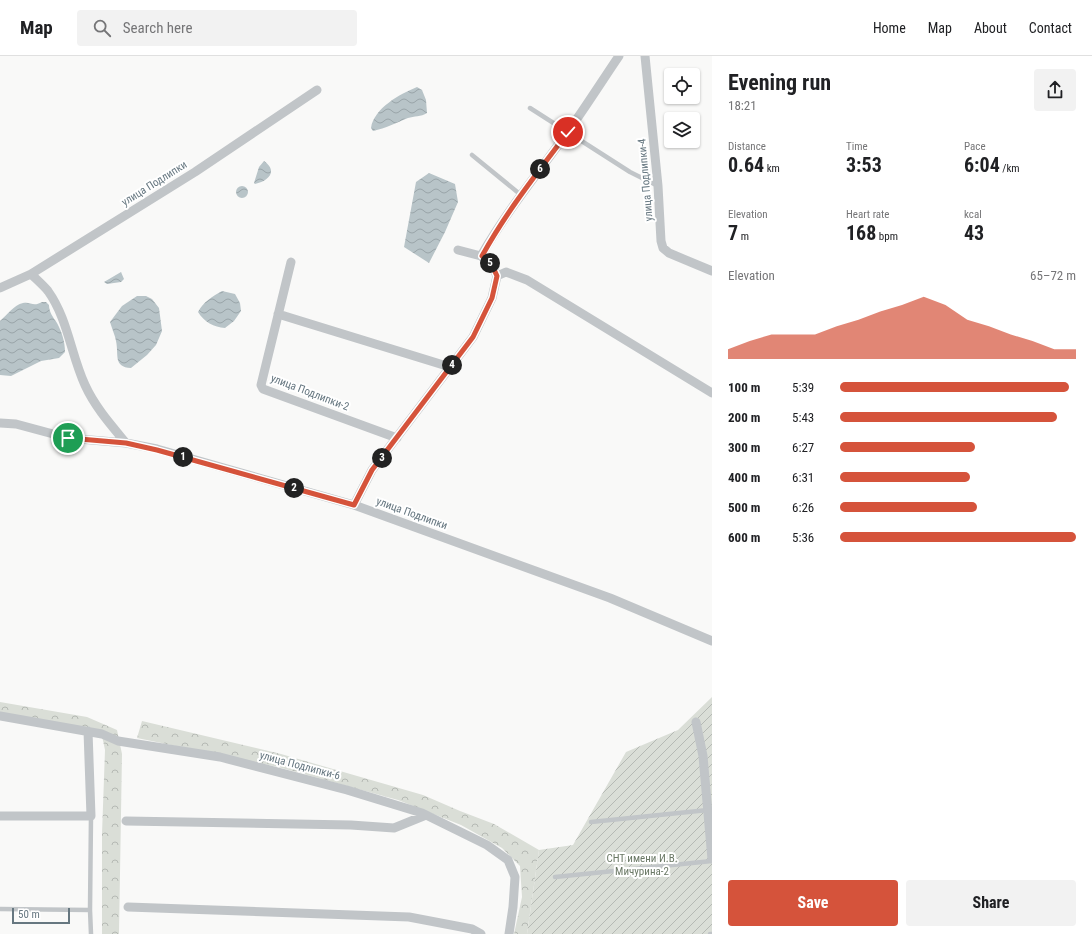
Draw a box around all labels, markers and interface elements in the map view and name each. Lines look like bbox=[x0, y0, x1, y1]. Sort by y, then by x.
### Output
search box bbox=[77, 10, 357, 46]
text: Map bbox=[20, 16, 53, 39]
icon: search bbox=[91, 17, 113, 39]
text: Search here bbox=[123, 19, 193, 37]
text: Home bbox=[873, 20, 906, 36]
text: Map bbox=[928, 20, 952, 36]
text: About bbox=[974, 20, 1007, 36]
text: Contact bbox=[1029, 20, 1072, 36]
map controls bbox=[664, 68, 700, 148]
button: locate bbox=[664, 68, 700, 104]
button: share bbox=[1034, 69, 1076, 111]
text: Evening run bbox=[728, 70, 831, 95]
text: 18:21 bbox=[728, 98, 757, 113]
button: layers bbox=[664, 112, 700, 148]
pin bbox=[551, 115, 585, 149]
icon: check bbox=[557, 121, 579, 143]
street label: улица Подлипки-4 bbox=[635, 138, 656, 222]
text: Distance bbox=[728, 140, 766, 153]
text: Time bbox=[846, 140, 868, 153]
text: Pace bbox=[964, 140, 986, 153]
text: 0.64 bbox=[728, 153, 764, 177]
text: 3:53 bbox=[846, 153, 882, 177]
text: 6:04 bbox=[964, 153, 1000, 177]
street label: улица Подлипки bbox=[119, 158, 189, 209]
pin: 6 bbox=[530, 159, 550, 179]
text: 6 bbox=[537, 162, 543, 175]
text: km bbox=[764, 162, 780, 175]
text: /km bbox=[1000, 162, 1020, 175]
text: Elevation bbox=[728, 208, 768, 221]
text: Heart rate bbox=[846, 208, 889, 221]
text: kcal bbox=[964, 208, 982, 221]
text: 7 bbox=[728, 221, 738, 245]
text: 168 bbox=[846, 221, 876, 245]
text: 43 bbox=[964, 221, 984, 245]
text: m bbox=[738, 230, 749, 243]
text: bpm bbox=[876, 230, 898, 243]
pin: 5 bbox=[480, 253, 500, 273]
text: 5 bbox=[487, 256, 493, 269]
text: Elevation bbox=[728, 268, 775, 283]
text: 65–72 m bbox=[1030, 268, 1076, 283]
pin: 4 bbox=[442, 355, 462, 375]
text: 4 bbox=[449, 358, 455, 371]
street label: улица Подлипки-2 bbox=[269, 372, 351, 413]
text: 100 m bbox=[728, 380, 760, 395]
text: 5:39 bbox=[792, 380, 814, 395]
text: 200 m bbox=[728, 410, 760, 425]
text: 5:43 bbox=[792, 410, 814, 425]
pin bbox=[51, 421, 85, 455]
icon: arrive bbox=[57, 427, 79, 449]
text: 300 m bbox=[728, 440, 760, 455]
text: 6:27 bbox=[792, 440, 814, 455]
pin: 1 bbox=[173, 447, 193, 467]
pin: 3 bbox=[372, 448, 392, 468]
text: 1 bbox=[180, 450, 186, 463]
text: 3 bbox=[379, 451, 385, 464]
text: 400 m bbox=[728, 470, 760, 485]
text: 6:31 bbox=[792, 470, 814, 485]
pin: 2 bbox=[284, 478, 304, 498]
text: 2 bbox=[291, 481, 297, 494]
street label: улица Подлипки bbox=[375, 495, 449, 532]
text: 500 m bbox=[728, 500, 760, 515]
text: 6:26 bbox=[792, 500, 814, 515]
text: 600 m bbox=[728, 530, 760, 545]
text: 5:36 bbox=[792, 530, 814, 545]
street label: улица Подлипки-6 bbox=[258, 748, 342, 782]
park label: СНТ имени И.В. Мичурина-2 bbox=[606, 852, 678, 878]
button: Save bbox=[728, 880, 898, 926]
button: Share bbox=[906, 880, 1076, 926]
scale bar bbox=[12, 906, 70, 925]
text: 50 m bbox=[18, 908, 40, 921]

